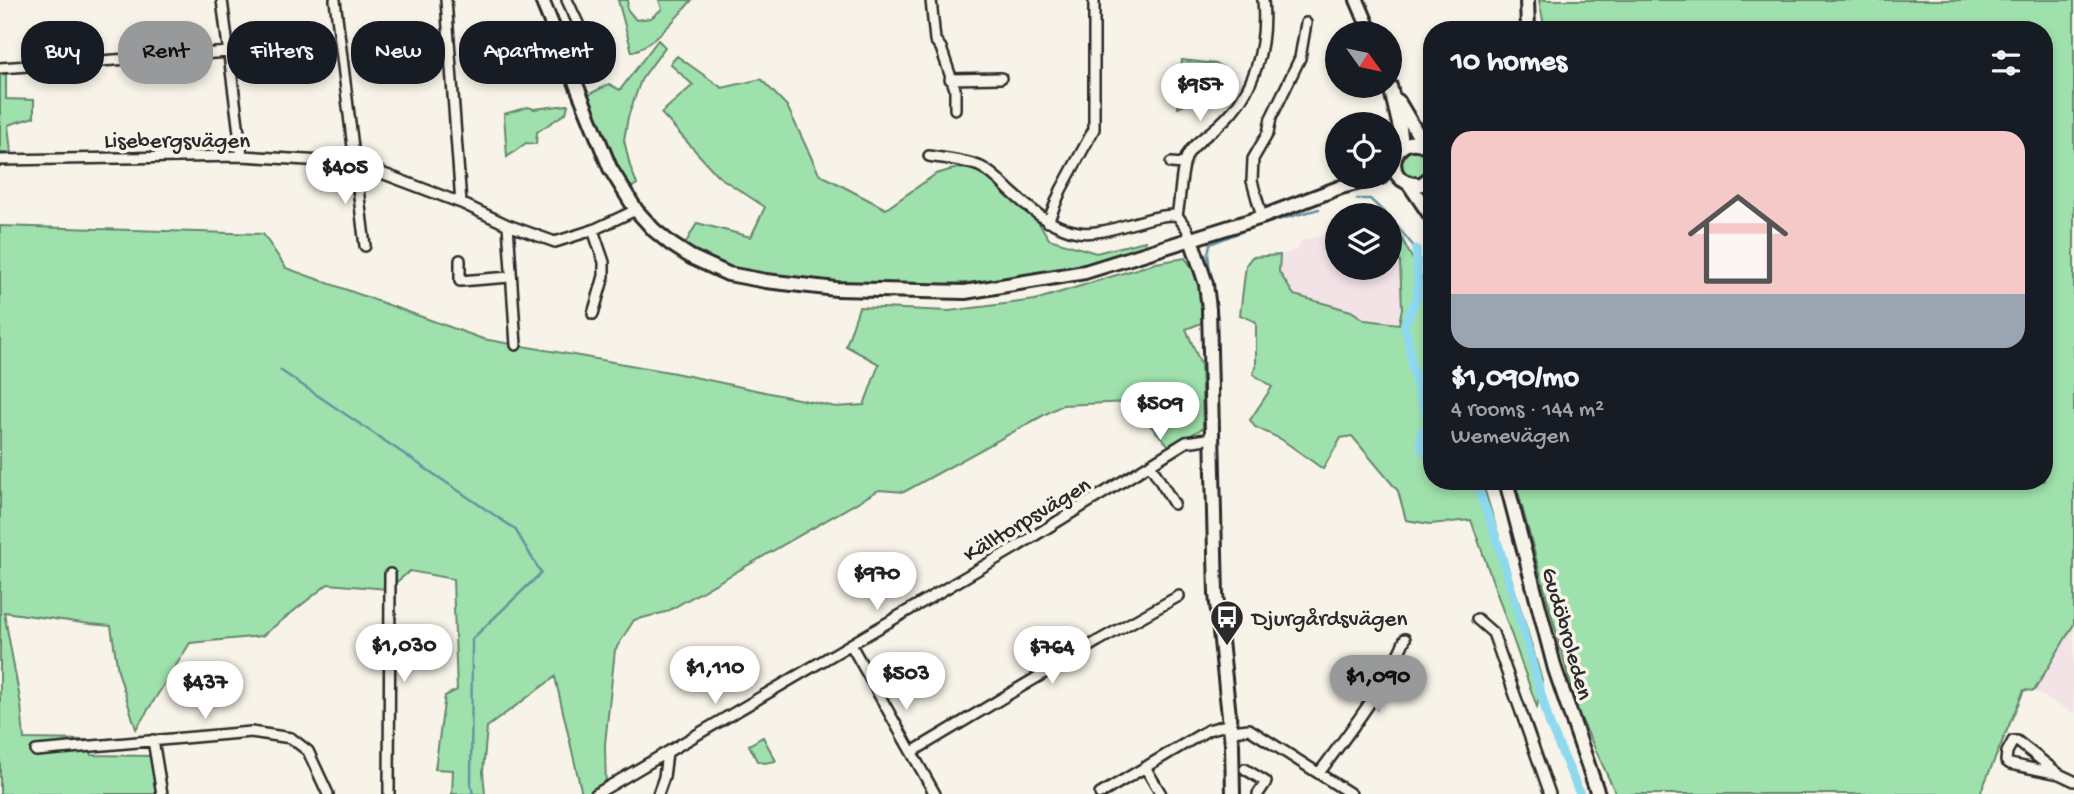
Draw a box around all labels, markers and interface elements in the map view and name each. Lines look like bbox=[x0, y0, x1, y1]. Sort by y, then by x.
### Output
chip: Buy bbox=[21, 21, 104, 84]
chip: Rent bbox=[118, 21, 213, 84]
chip: Filters bbox=[227, 21, 337, 84]
chip: New bbox=[351, 21, 445, 84]
chip: Apartment bbox=[459, 21, 616, 84]
north arrow bbox=[1325, 21, 1402, 98]
map controls bbox=[1325, 21, 1402, 280]
icon: filters bbox=[1987, 44, 2025, 82]
text: 10 homes bbox=[1451, 46, 1567, 81]
pin: $957 bbox=[1159, 64, 1241, 123]
text: $957 bbox=[1177, 72, 1223, 99]
button: locate bbox=[1325, 112, 1402, 189]
street label: Lisebergsvägen bbox=[104, 129, 250, 156]
pin: $405 bbox=[304, 146, 386, 206]
text: $405 bbox=[322, 155, 368, 182]
icon: home bbox=[1675, 176, 1801, 302]
button: layers bbox=[1325, 203, 1402, 280]
text: $1,090/mo bbox=[1451, 362, 1579, 397]
pin: $509 bbox=[1119, 382, 1201, 442]
text: $509 bbox=[1136, 391, 1184, 418]
text: 4 rooms · 144 m² bbox=[1451, 397, 1604, 424]
text: Wemevägen bbox=[1451, 424, 1569, 451]
street label: Källtorpsvägen bbox=[959, 472, 1096, 570]
pin: $970 bbox=[836, 552, 918, 612]
text: $970 bbox=[854, 561, 900, 588]
street label: Gudöbroleden bbox=[1534, 565, 1597, 703]
bus stop icon: Djurgårdsvägen bbox=[1208, 598, 1246, 647]
place label: Djurgårdsvägen bbox=[1250, 607, 1407, 634]
pin: $1,030 bbox=[347, 624, 461, 684]
pin: $764 bbox=[1011, 626, 1093, 686]
text: $1,030 bbox=[372, 633, 436, 660]
text: $764 bbox=[1030, 635, 1074, 662]
pin: $1,110 bbox=[658, 646, 772, 706]
pin: $503 bbox=[865, 652, 947, 712]
text: $1,110 bbox=[686, 655, 744, 682]
pin: $1,090 bbox=[1321, 656, 1435, 715]
text: $503 bbox=[882, 661, 930, 688]
pin: $437 bbox=[164, 662, 246, 721]
text: $1,090 bbox=[1346, 664, 1410, 691]
text: $437 bbox=[182, 670, 228, 697]

